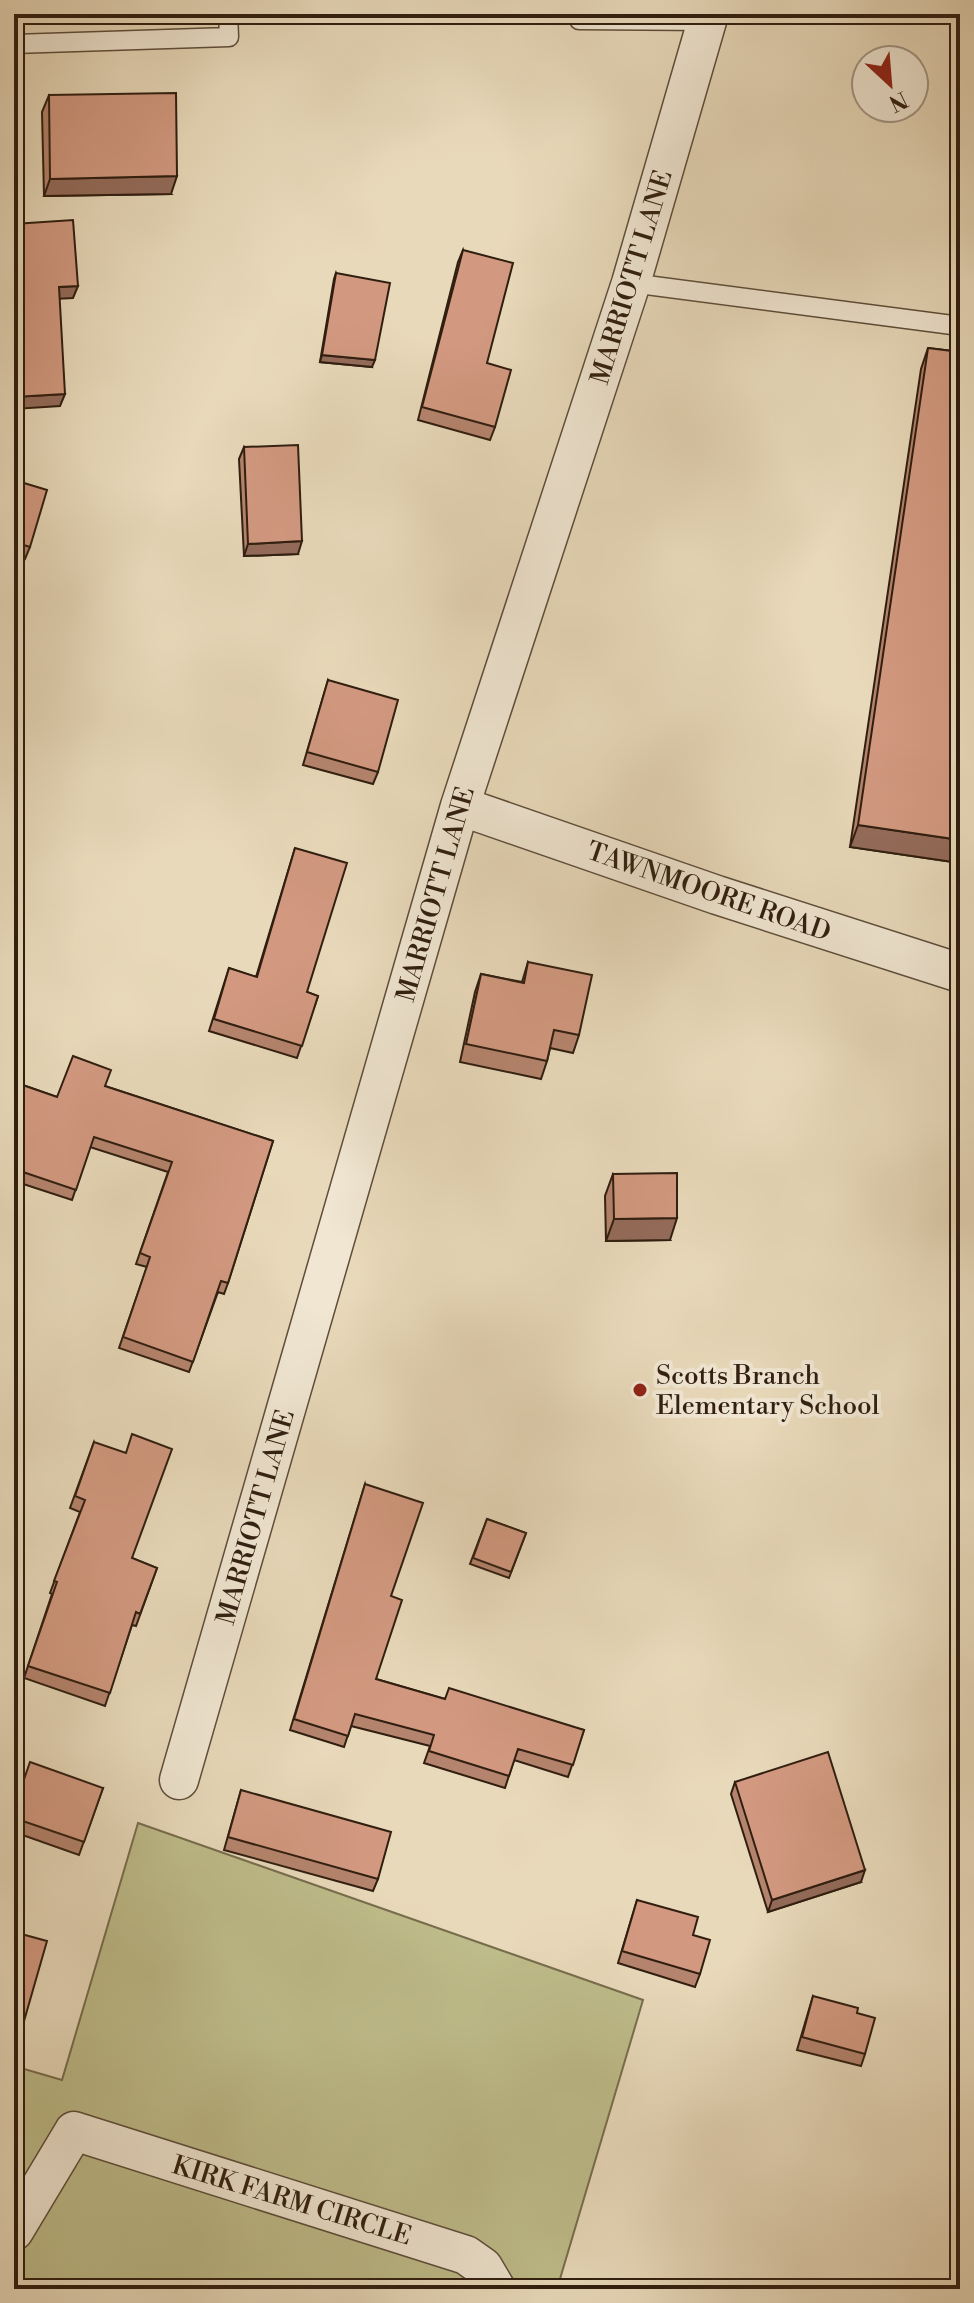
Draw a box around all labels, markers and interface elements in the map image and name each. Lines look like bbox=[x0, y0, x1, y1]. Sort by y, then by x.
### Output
north arrow bbox=[850, 44, 930, 124]
text: N bbox=[884, 85, 912, 117]
street label: MARRIOTT LANE bbox=[584, 166, 680, 388]
street label: MARRIOTT LANE bbox=[390, 783, 482, 1006]
street label: TAWNMOORE ROAD bbox=[583, 835, 835, 949]
place label: Scotts Branch Elementary School bbox=[656, 1360, 880, 1422]
marker: Scotts Branch Elementary School bbox=[631, 1381, 649, 1399]
street label: MARRIOTT LANE bbox=[210, 1406, 302, 1629]
street label: KIRK FARM CIRCLE bbox=[168, 2149, 415, 2253]

